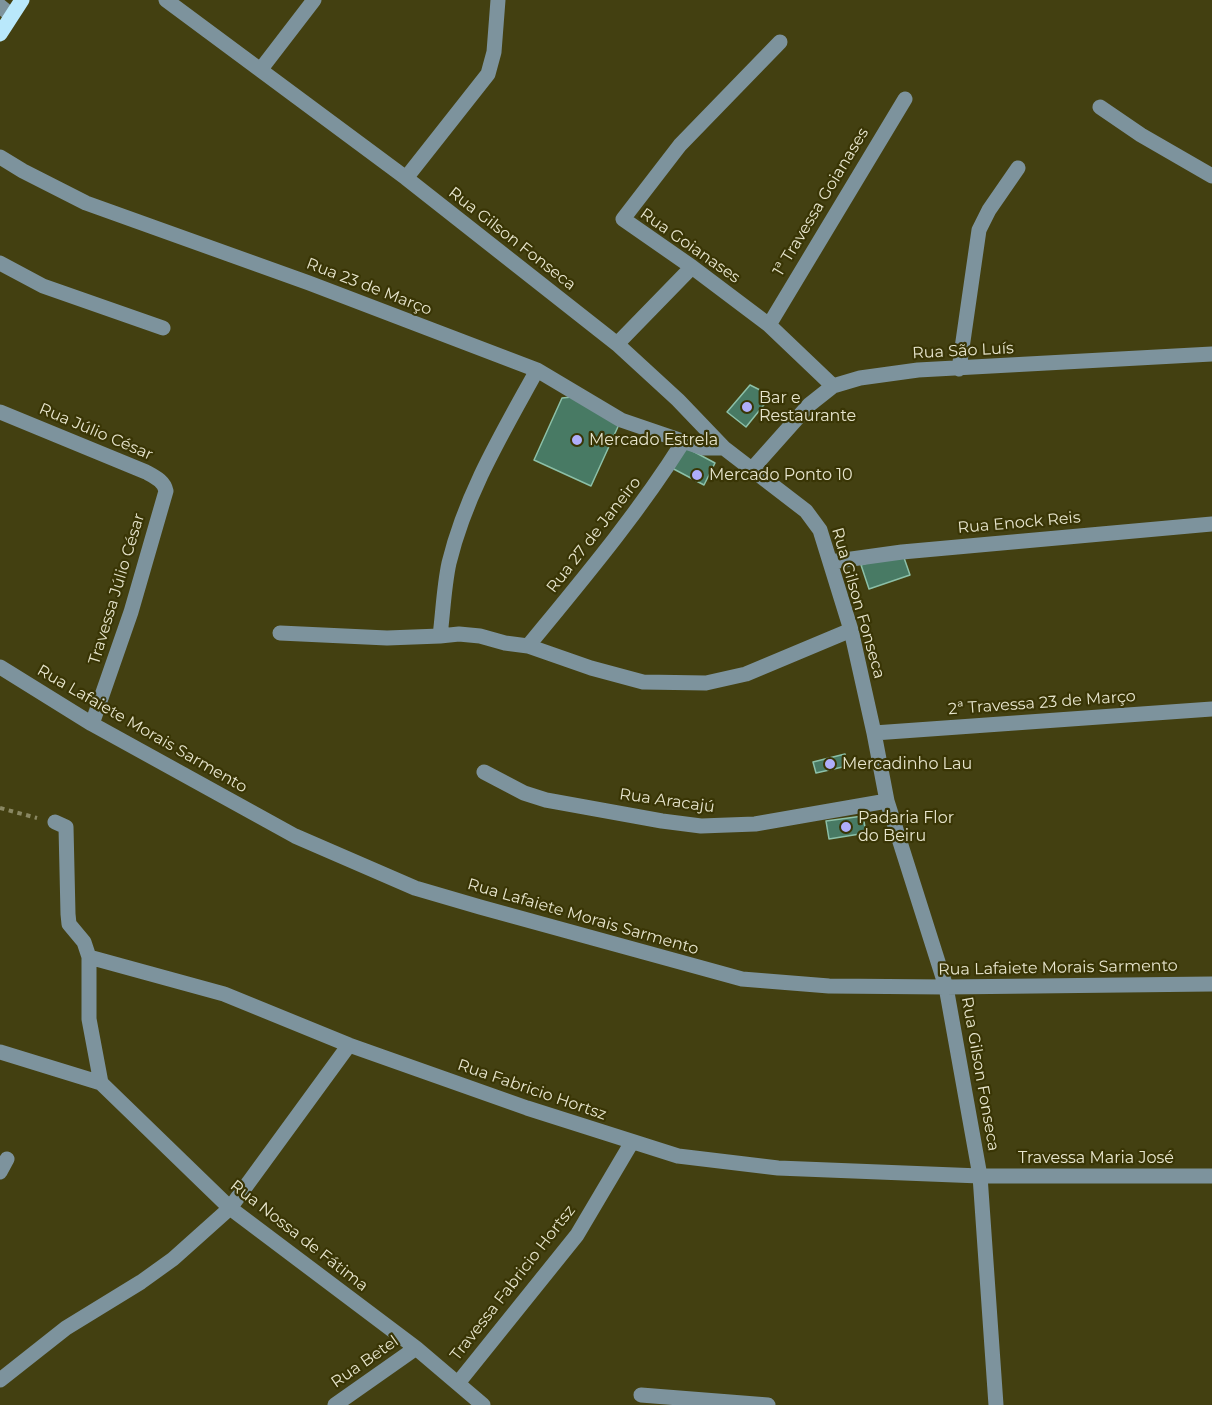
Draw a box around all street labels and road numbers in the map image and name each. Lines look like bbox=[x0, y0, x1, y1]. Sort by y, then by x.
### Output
street label: 1ª Travessa Goianases bbox=[769, 124, 873, 280]
street label: Rua Gilson Fonseca bbox=[444, 183, 580, 295]
street label: Rua Goianases bbox=[636, 204, 744, 288]
street label: Rua 23 de Março bbox=[304, 254, 434, 320]
street label: Rua São Luís bbox=[912, 339, 1014, 363]
street label: Rua Júlio César bbox=[36, 399, 156, 465]
street label: Rua 27 de Janeiro bbox=[543, 473, 645, 597]
street label: Rua Enock Reis bbox=[957, 508, 1081, 538]
street label: Travessa Júlio César bbox=[85, 511, 149, 667]
street label: Rua Gilson Fonseca bbox=[827, 525, 889, 681]
street label: Rua Lafaiete Morais Sarmento bbox=[33, 661, 251, 797]
street label: 2ª Travessa 23 de Março bbox=[948, 687, 1136, 719]
street label: Rua Aracajú bbox=[618, 785, 716, 817]
street label: Rua Lafaiete Morais Sarmento bbox=[465, 875, 701, 959]
street label: Rua Lafaiete Morais Sarmento bbox=[938, 956, 1178, 980]
street label: Rua Gilson Fonseca bbox=[957, 995, 1003, 1153]
street label: Rua Fabricio Hortsz bbox=[455, 1055, 609, 1125]
street label: Travessa Maria José bbox=[1018, 1148, 1174, 1168]
street label: Rua Nossa de Fátima bbox=[226, 1176, 372, 1296]
street label: Travessa Fabricio Hortsz bbox=[446, 1202, 580, 1364]
street label: Rua Betel bbox=[328, 1332, 402, 1392]

